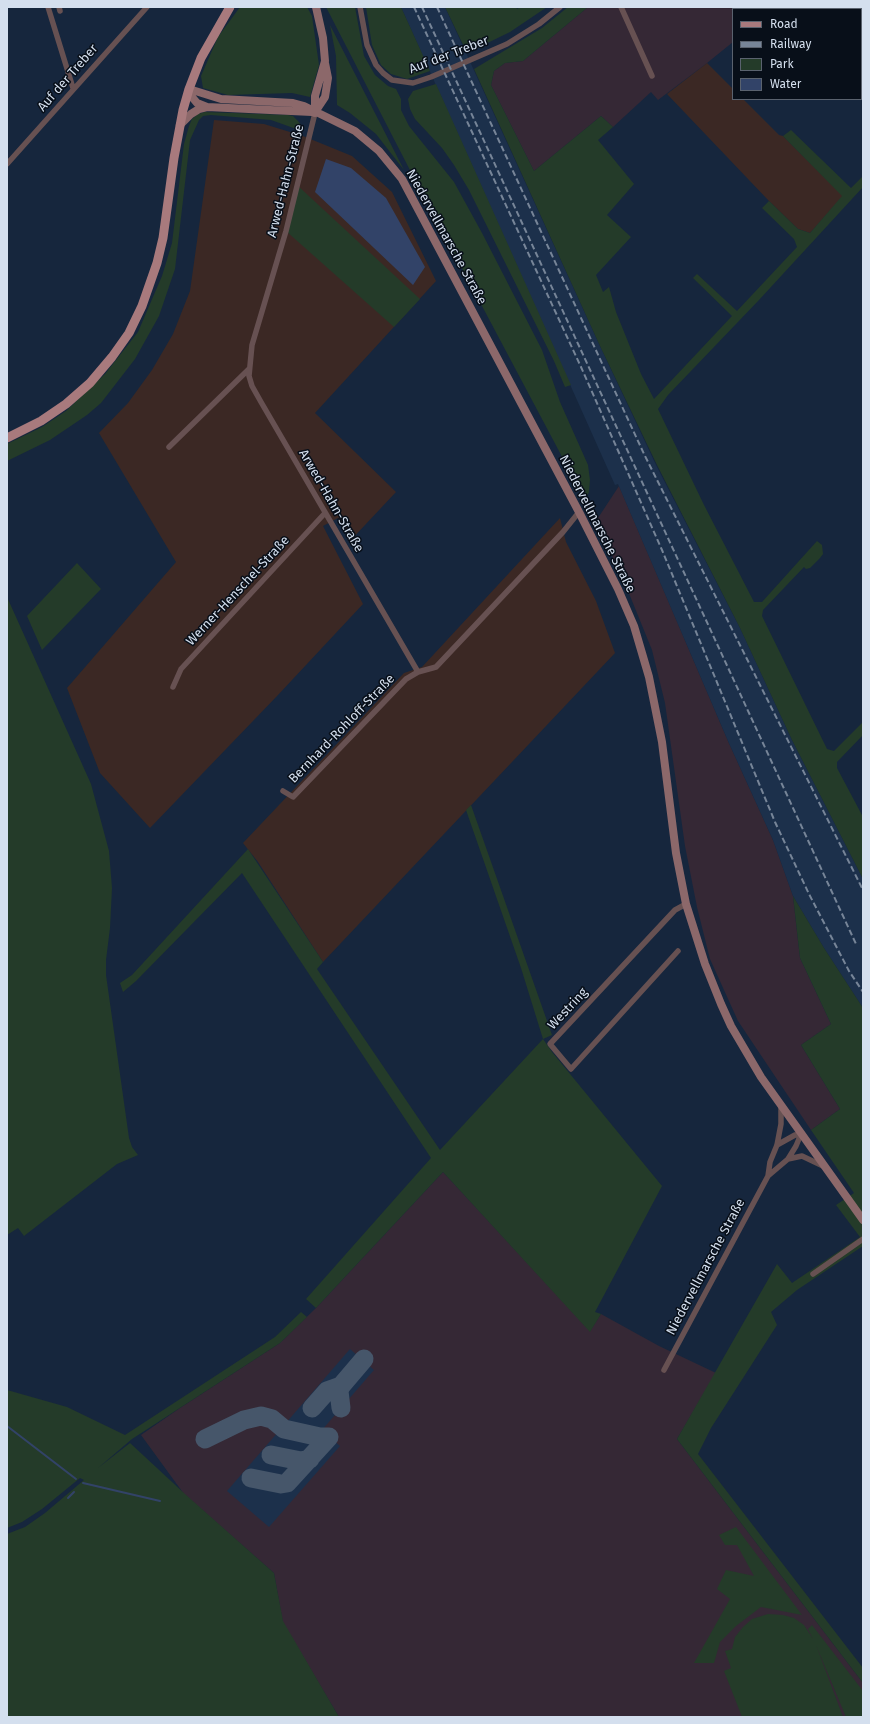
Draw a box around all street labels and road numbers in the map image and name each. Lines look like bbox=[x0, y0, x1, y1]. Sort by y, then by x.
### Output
street label: Auf der Treber bbox=[407, 33, 491, 77]
street label: Auf der Treber bbox=[35, 41, 101, 115]
street label: Arwed-Hahn-Straße bbox=[264, 123, 308, 239]
street label: Niedervellmarsche Straße bbox=[402, 167, 490, 307]
street label: Arwed-Hahn-Straße bbox=[295, 447, 367, 555]
street label: Niedervellmarsche Straße bbox=[555, 453, 639, 595]
street label: Werner-Henschel-Straße bbox=[183, 533, 293, 649]
street label: Bernhard-Rohloff-Straße bbox=[286, 671, 398, 787]
street label: Westring bbox=[545, 985, 591, 1033]
street label: Niedervellmarsche Straße bbox=[663, 1196, 749, 1338]

